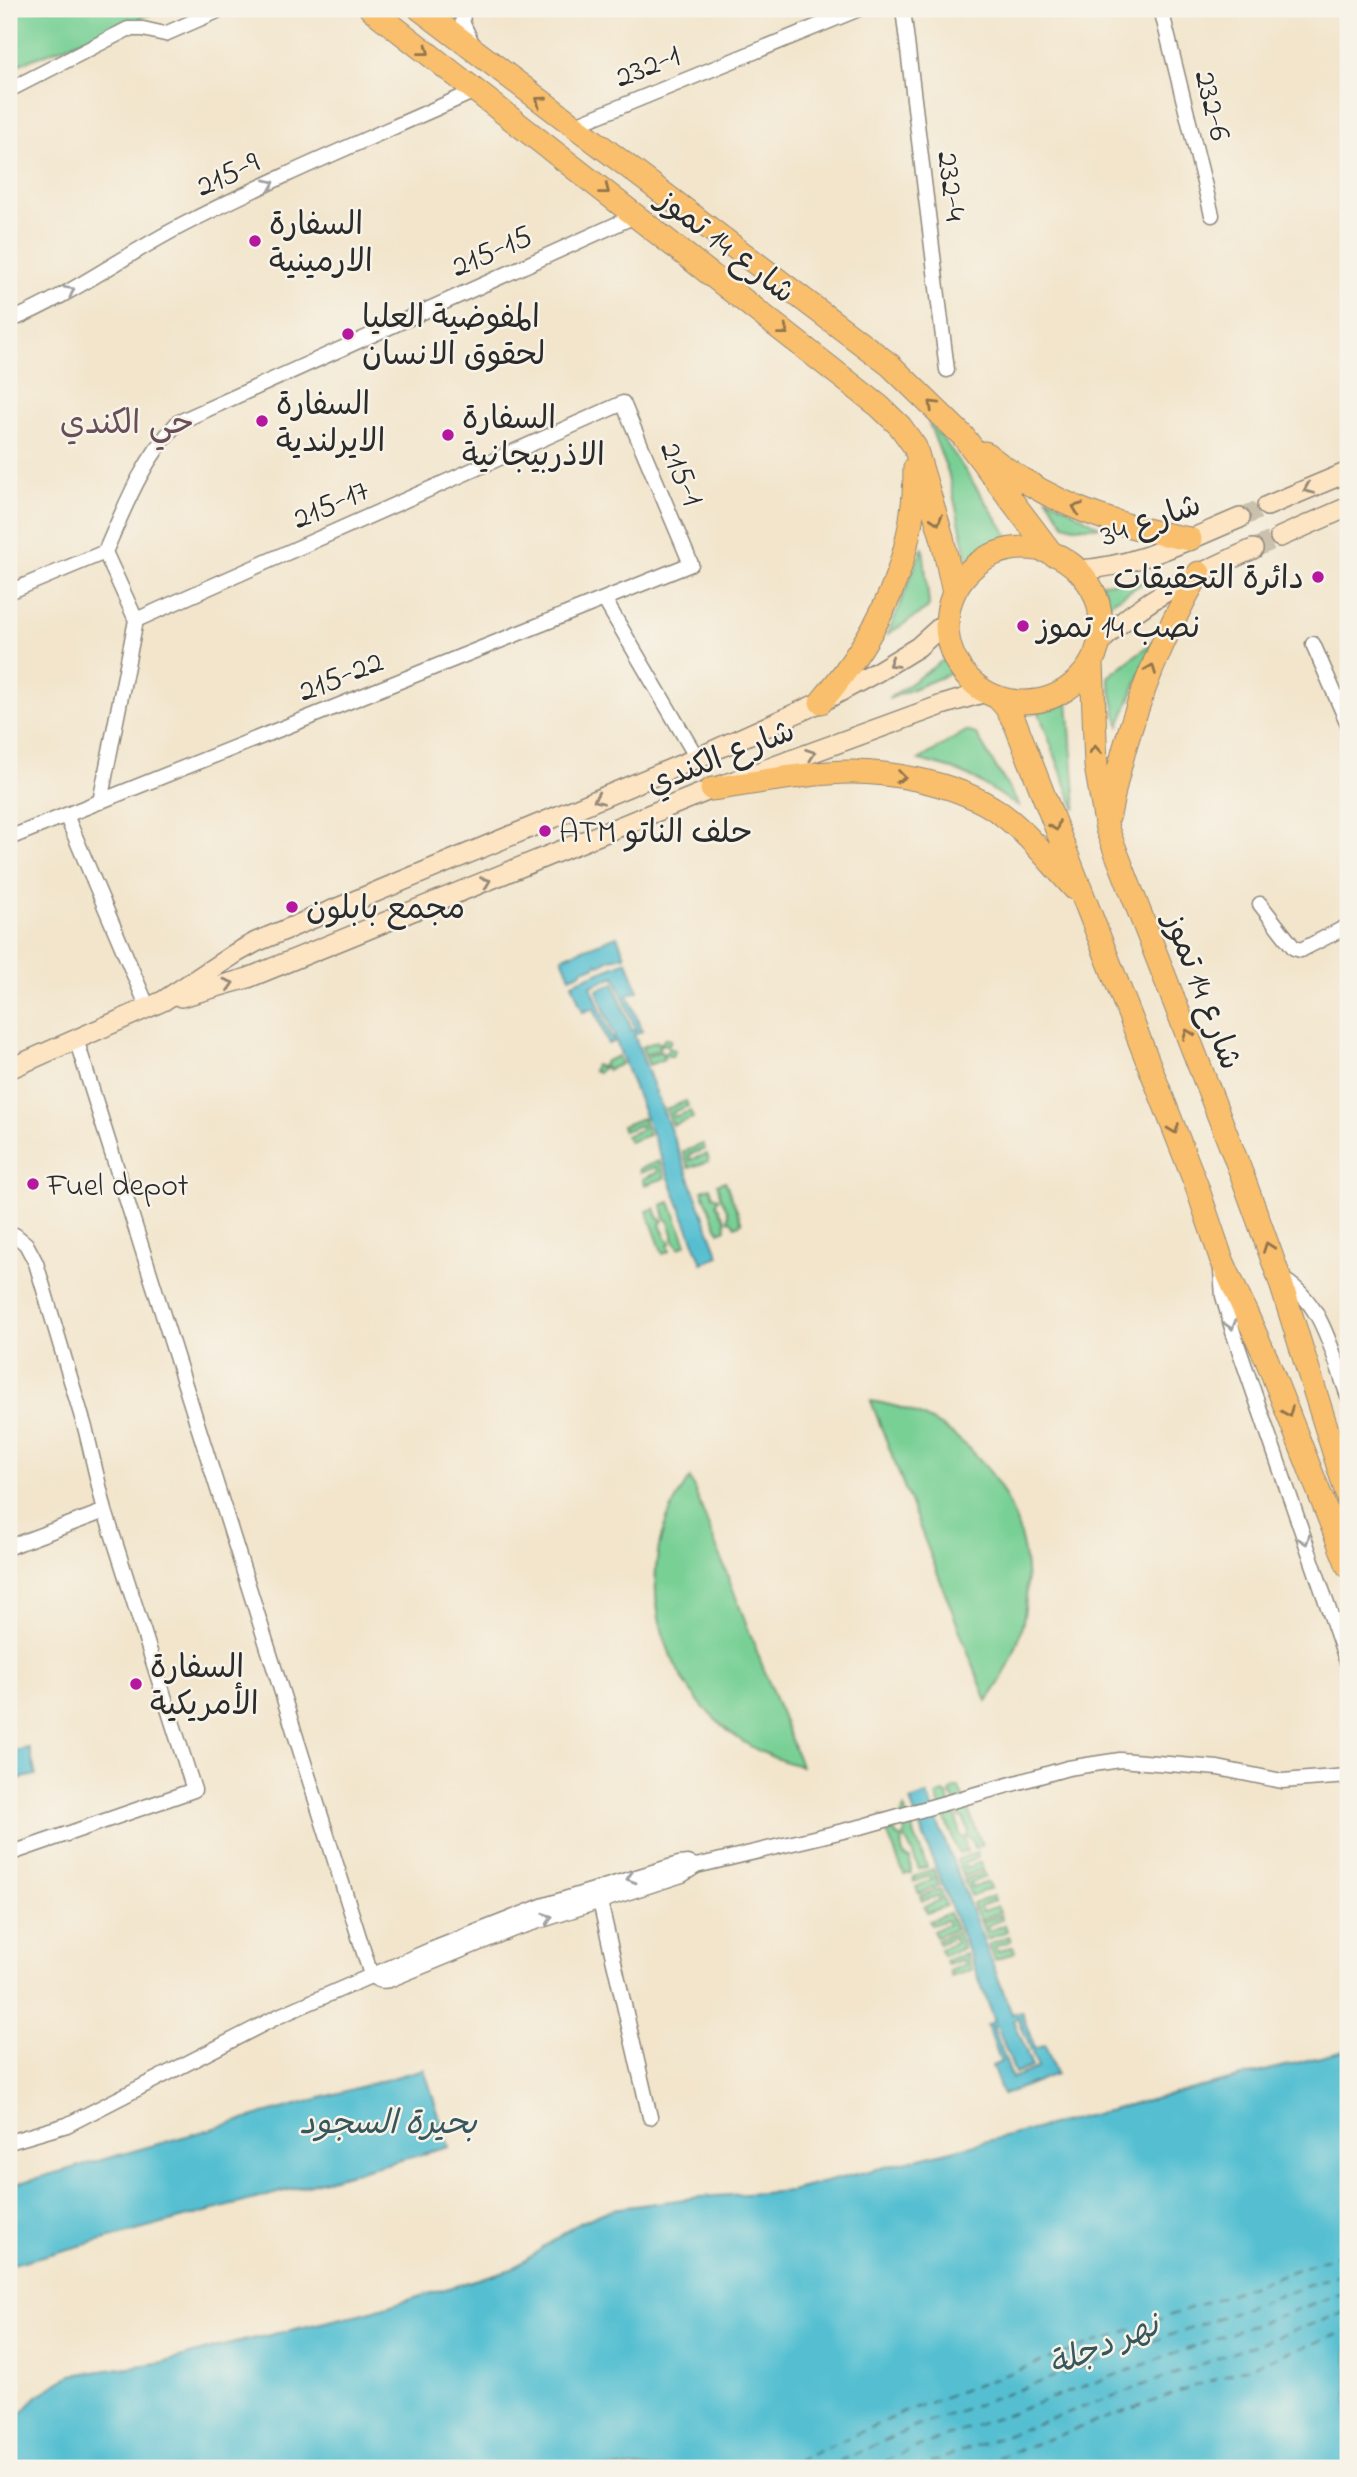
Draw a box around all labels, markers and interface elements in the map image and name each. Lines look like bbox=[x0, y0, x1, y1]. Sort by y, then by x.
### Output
street label: 232-1 bbox=[608, 34, 688, 103]
one-way arrow bbox=[418, 42, 430, 55]
street label: 232-6 bbox=[1179, 66, 1242, 146]
one-way arrow bbox=[536, 97, 548, 109]
street label: 215-9 bbox=[189, 141, 269, 211]
street label: 232-4 bbox=[922, 149, 977, 224]
street label: شارع 14 تموز bbox=[643, 177, 804, 317]
one-way arrow bbox=[263, 178, 275, 192]
one-way arrow bbox=[598, 181, 610, 194]
place label: السفارة الارمينية bbox=[269, 203, 373, 287]
street label: 215-15 bbox=[444, 214, 541, 292]
marker: السفارة الارمينية bbox=[247, 233, 263, 249]
one-way arrow bbox=[63, 286, 75, 299]
place label: المفوضية العليا لحقوق الانسان bbox=[362, 296, 546, 380]
one-way arrow bbox=[776, 322, 789, 335]
marker: المفوضية العليا لحقوق الانسان bbox=[340, 326, 356, 342]
place label: السفارة الايرلندية bbox=[276, 383, 385, 467]
place label: السفارة الاذربيجانية bbox=[462, 397, 605, 481]
district label: حي الكندي bbox=[60, 401, 194, 451]
one-way arrow bbox=[928, 401, 941, 414]
marker: السفارة الايرلندية bbox=[254, 413, 270, 429]
marker: السفارة الاذربيجانية bbox=[440, 427, 456, 443]
street label: 215-1 bbox=[645, 435, 714, 514]
street label: 215-17 bbox=[285, 469, 377, 544]
one-way arrow bbox=[1302, 481, 1314, 495]
street label: شارع 34 bbox=[1094, 483, 1208, 561]
one-way arrow bbox=[1072, 503, 1084, 517]
one-way arrow bbox=[928, 513, 943, 525]
place label: دائرة التحقيقات bbox=[1113, 557, 1304, 604]
marker: دائرة التحقيقات bbox=[1310, 569, 1326, 585]
place label: نصب 14 تموز bbox=[1034, 606, 1200, 653]
marker: نصب 14 تموز bbox=[1015, 618, 1031, 634]
street label: 215-22 bbox=[292, 640, 391, 717]
one-way arrow bbox=[888, 654, 901, 667]
one-way arrow bbox=[1142, 664, 1156, 676]
street label: شارع الكندي bbox=[640, 709, 802, 809]
one-way arrow bbox=[1088, 744, 1103, 755]
one-way arrow bbox=[805, 748, 817, 762]
one-way arrow bbox=[895, 769, 907, 784]
one-way arrow bbox=[593, 791, 605, 805]
place label: ATM حلف الناتو bbox=[559, 811, 753, 858]
one-way arrow bbox=[1047, 819, 1061, 831]
marker: ATM حلف الناتو bbox=[537, 823, 553, 839]
one-way arrow bbox=[479, 876, 491, 890]
place label: مجمع بابلون bbox=[306, 887, 465, 934]
marker: مجمع بابلون bbox=[284, 899, 300, 915]
street label: شارع 14 تموز bbox=[1148, 904, 1252, 1077]
one-way arrow bbox=[223, 977, 235, 992]
one-way arrow bbox=[1182, 1029, 1196, 1041]
one-way arrow bbox=[1165, 1122, 1179, 1134]
place label: Fuel depot bbox=[46, 1164, 189, 1211]
marker: Fuel depot bbox=[25, 1176, 41, 1192]
one-way arrow bbox=[1262, 1242, 1276, 1254]
one-way arrow bbox=[1223, 1318, 1237, 1330]
one-way arrow bbox=[1279, 1405, 1293, 1417]
one-way arrow bbox=[1297, 1533, 1311, 1545]
place label: السفارة الأمريكية bbox=[150, 1646, 259, 1730]
marker: السفارة الأمريكية bbox=[128, 1676, 144, 1692]
one-way arrow bbox=[625, 1870, 637, 1885]
one-way arrow bbox=[541, 1912, 554, 1926]
water label: بحيرة السجود bbox=[299, 2101, 478, 2149]
water label: نهر دجلة bbox=[1042, 2302, 1170, 2391]

